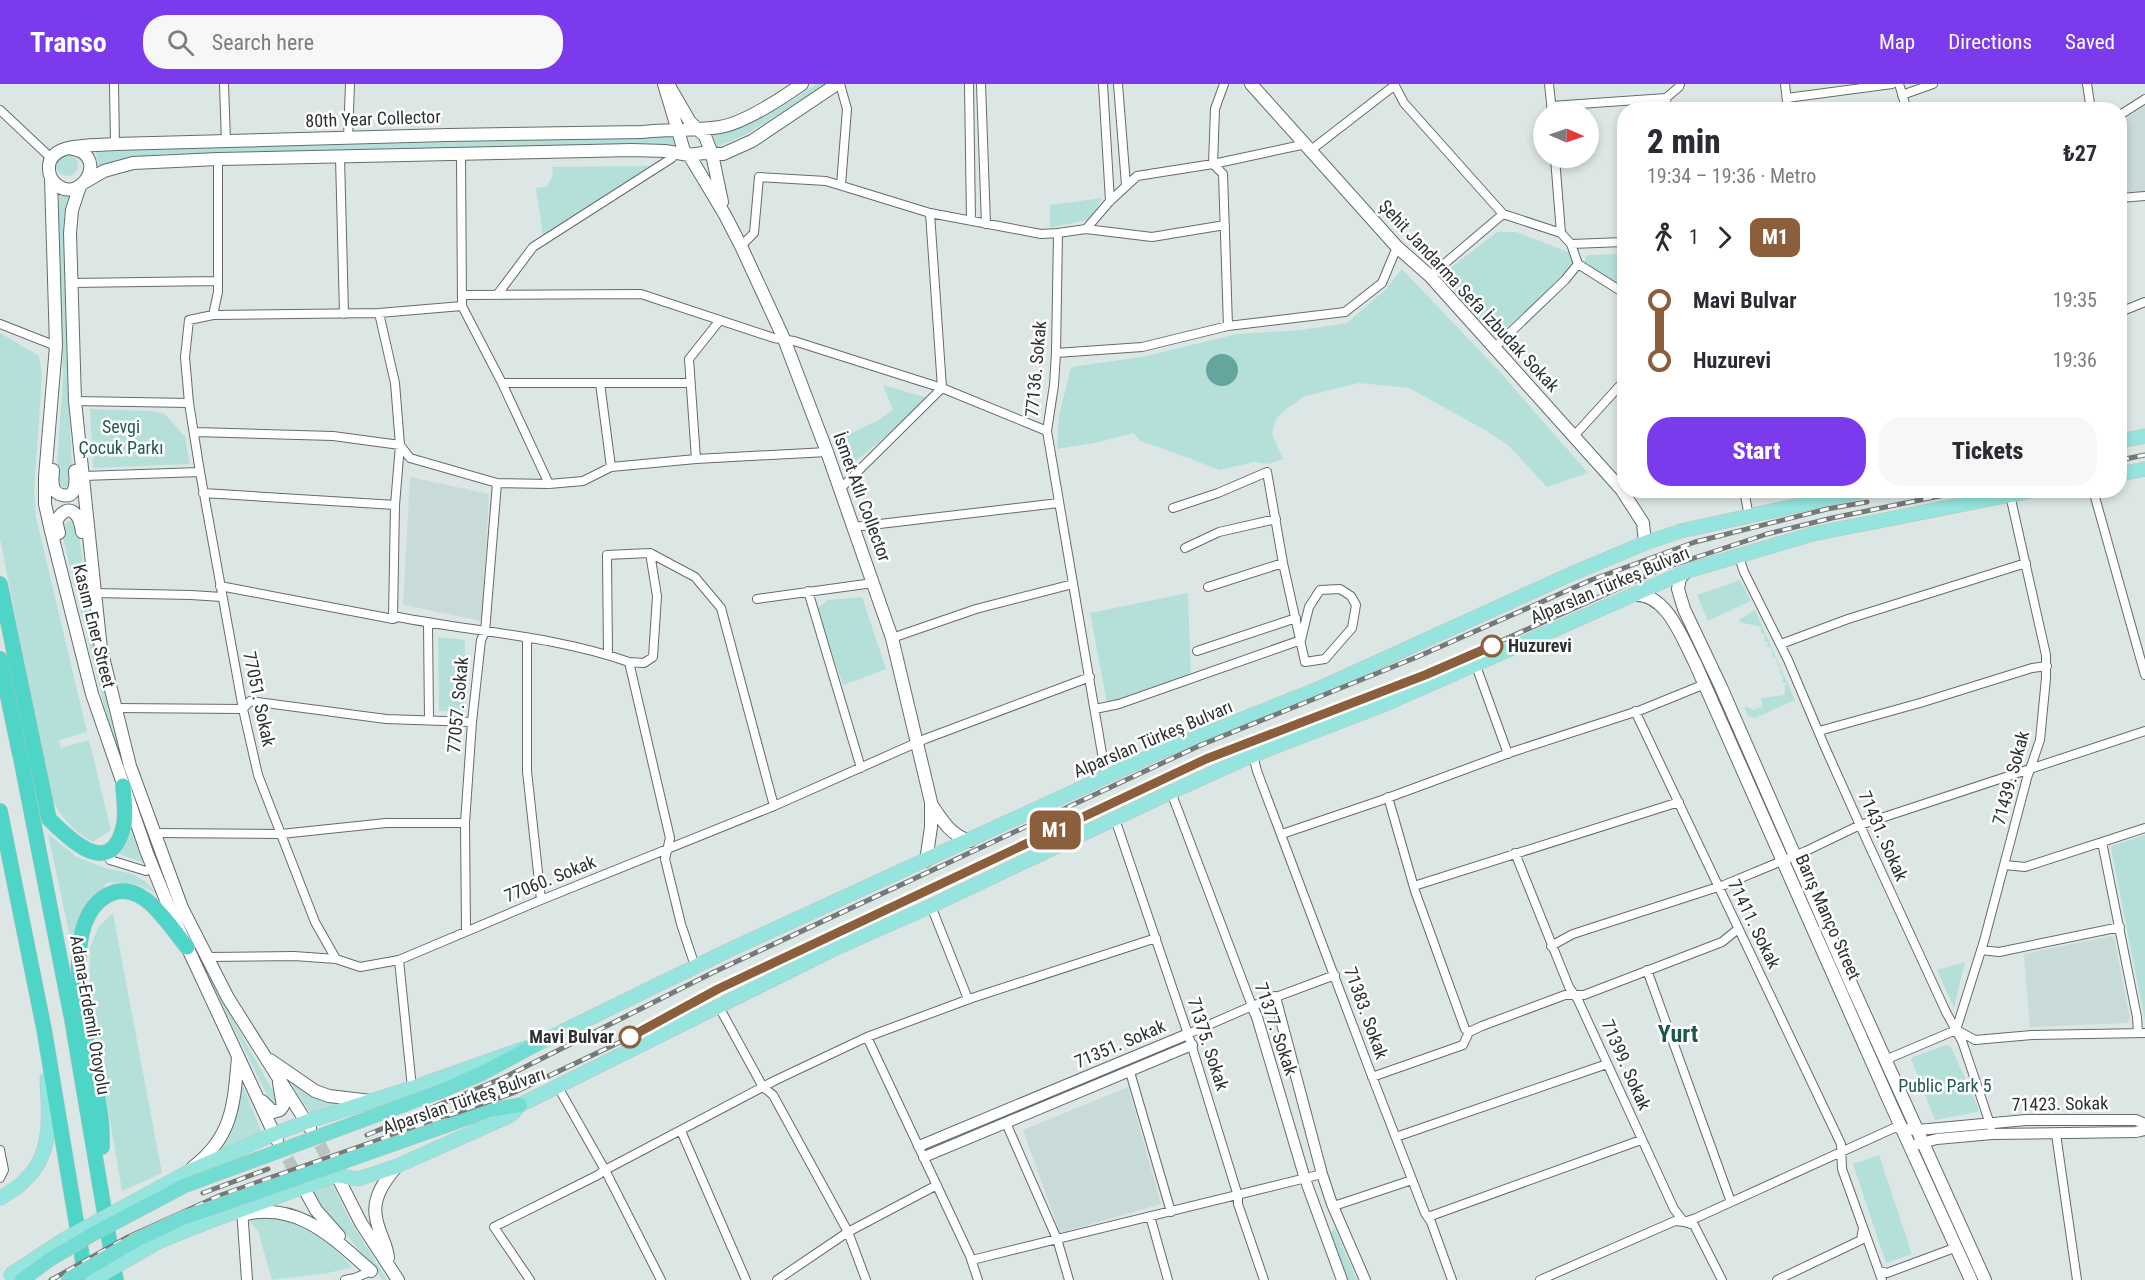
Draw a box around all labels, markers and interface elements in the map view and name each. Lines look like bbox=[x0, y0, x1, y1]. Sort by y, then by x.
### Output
search box bbox=[143, 15, 563, 69]
text: Transo bbox=[30, 26, 107, 59]
icon: search bbox=[164, 26, 197, 59]
text: Search here bbox=[212, 30, 314, 55]
text: Map bbox=[1879, 30, 1915, 54]
text: Directions bbox=[1948, 30, 2032, 54]
text: Saved bbox=[2065, 30, 2115, 54]
north arrow bbox=[1533, 102, 1599, 168]
map controls bbox=[1533, 102, 1599, 168]
street label: 80th Year Collector bbox=[305, 106, 442, 131]
text: 2 min bbox=[1647, 122, 1721, 161]
text: ₺27 bbox=[2063, 141, 2097, 166]
text: 19:34 – 19:36 · Metro bbox=[1647, 164, 1816, 188]
street label: Şehit Jandarma Sefa İzbudak Sokak bbox=[1375, 195, 1564, 396]
icon: walk bbox=[1647, 221, 1680, 254]
icon: forward bbox=[1708, 221, 1741, 254]
text: 1 bbox=[1689, 225, 1699, 249]
text: M1 bbox=[1762, 225, 1788, 249]
text: Mavi Bulvar bbox=[1693, 288, 1796, 313]
text: 19:35 bbox=[2053, 288, 2097, 312]
street label: 77136. Sokak bbox=[1021, 320, 1050, 418]
text: Huzurevi bbox=[1693, 348, 1771, 373]
text: 19:36 bbox=[2053, 348, 2097, 372]
park label: Sevgi Çocuk Parkı bbox=[79, 416, 163, 458]
button: Start bbox=[1647, 417, 1866, 486]
button: Tickets bbox=[1878, 417, 2097, 486]
street label: İsmet Atlı Collector bbox=[829, 429, 896, 565]
street label: Alparslan Türkeş Bulvarı bbox=[1527, 541, 1693, 628]
street label: Kasım Ener Street bbox=[69, 562, 120, 690]
marker: Huzurevi bbox=[1481, 635, 1503, 657]
place label: Huzurevi bbox=[1508, 635, 1572, 656]
street label: 77051. Sokak bbox=[239, 650, 280, 748]
street label: 77057. Sokak bbox=[443, 656, 472, 754]
street label: Alparslan Türkeş Bulvarı bbox=[1070, 695, 1236, 782]
street label: 71439. Sokak bbox=[1988, 729, 2033, 827]
street label: 71431. Sokak bbox=[1854, 787, 1913, 884]
line badge: M1 bbox=[1028, 810, 1082, 850]
text: M1 bbox=[1042, 818, 1068, 842]
street label: 77060. Sokak bbox=[501, 851, 598, 906]
street label: Barış Manço Street bbox=[1791, 851, 1866, 983]
street label: 71411. Sokak bbox=[1724, 876, 1785, 972]
street label: Adana-Erdemli Otoyolu bbox=[66, 934, 115, 1096]
street label: 71383. Sokak bbox=[1340, 964, 1393, 1062]
street label: 71377. Sokak bbox=[1251, 980, 1302, 1078]
street label: 71375. Sokak bbox=[1184, 995, 1233, 1093]
street label: 71351. Sokak bbox=[1071, 1015, 1168, 1072]
street label: 71399. Sokak bbox=[1597, 1016, 1656, 1113]
district label: Yurt bbox=[1658, 1020, 1698, 1048]
place label: Mavi Bulvar bbox=[529, 1026, 614, 1047]
marker: Mavi Bulvar bbox=[619, 1026, 641, 1048]
street label: Alparslan Türkeş Bulvarı bbox=[380, 1063, 548, 1138]
park label: Public Park 5 bbox=[1898, 1075, 1992, 1096]
street label: 71423. Sokak bbox=[2012, 1092, 2108, 1115]

